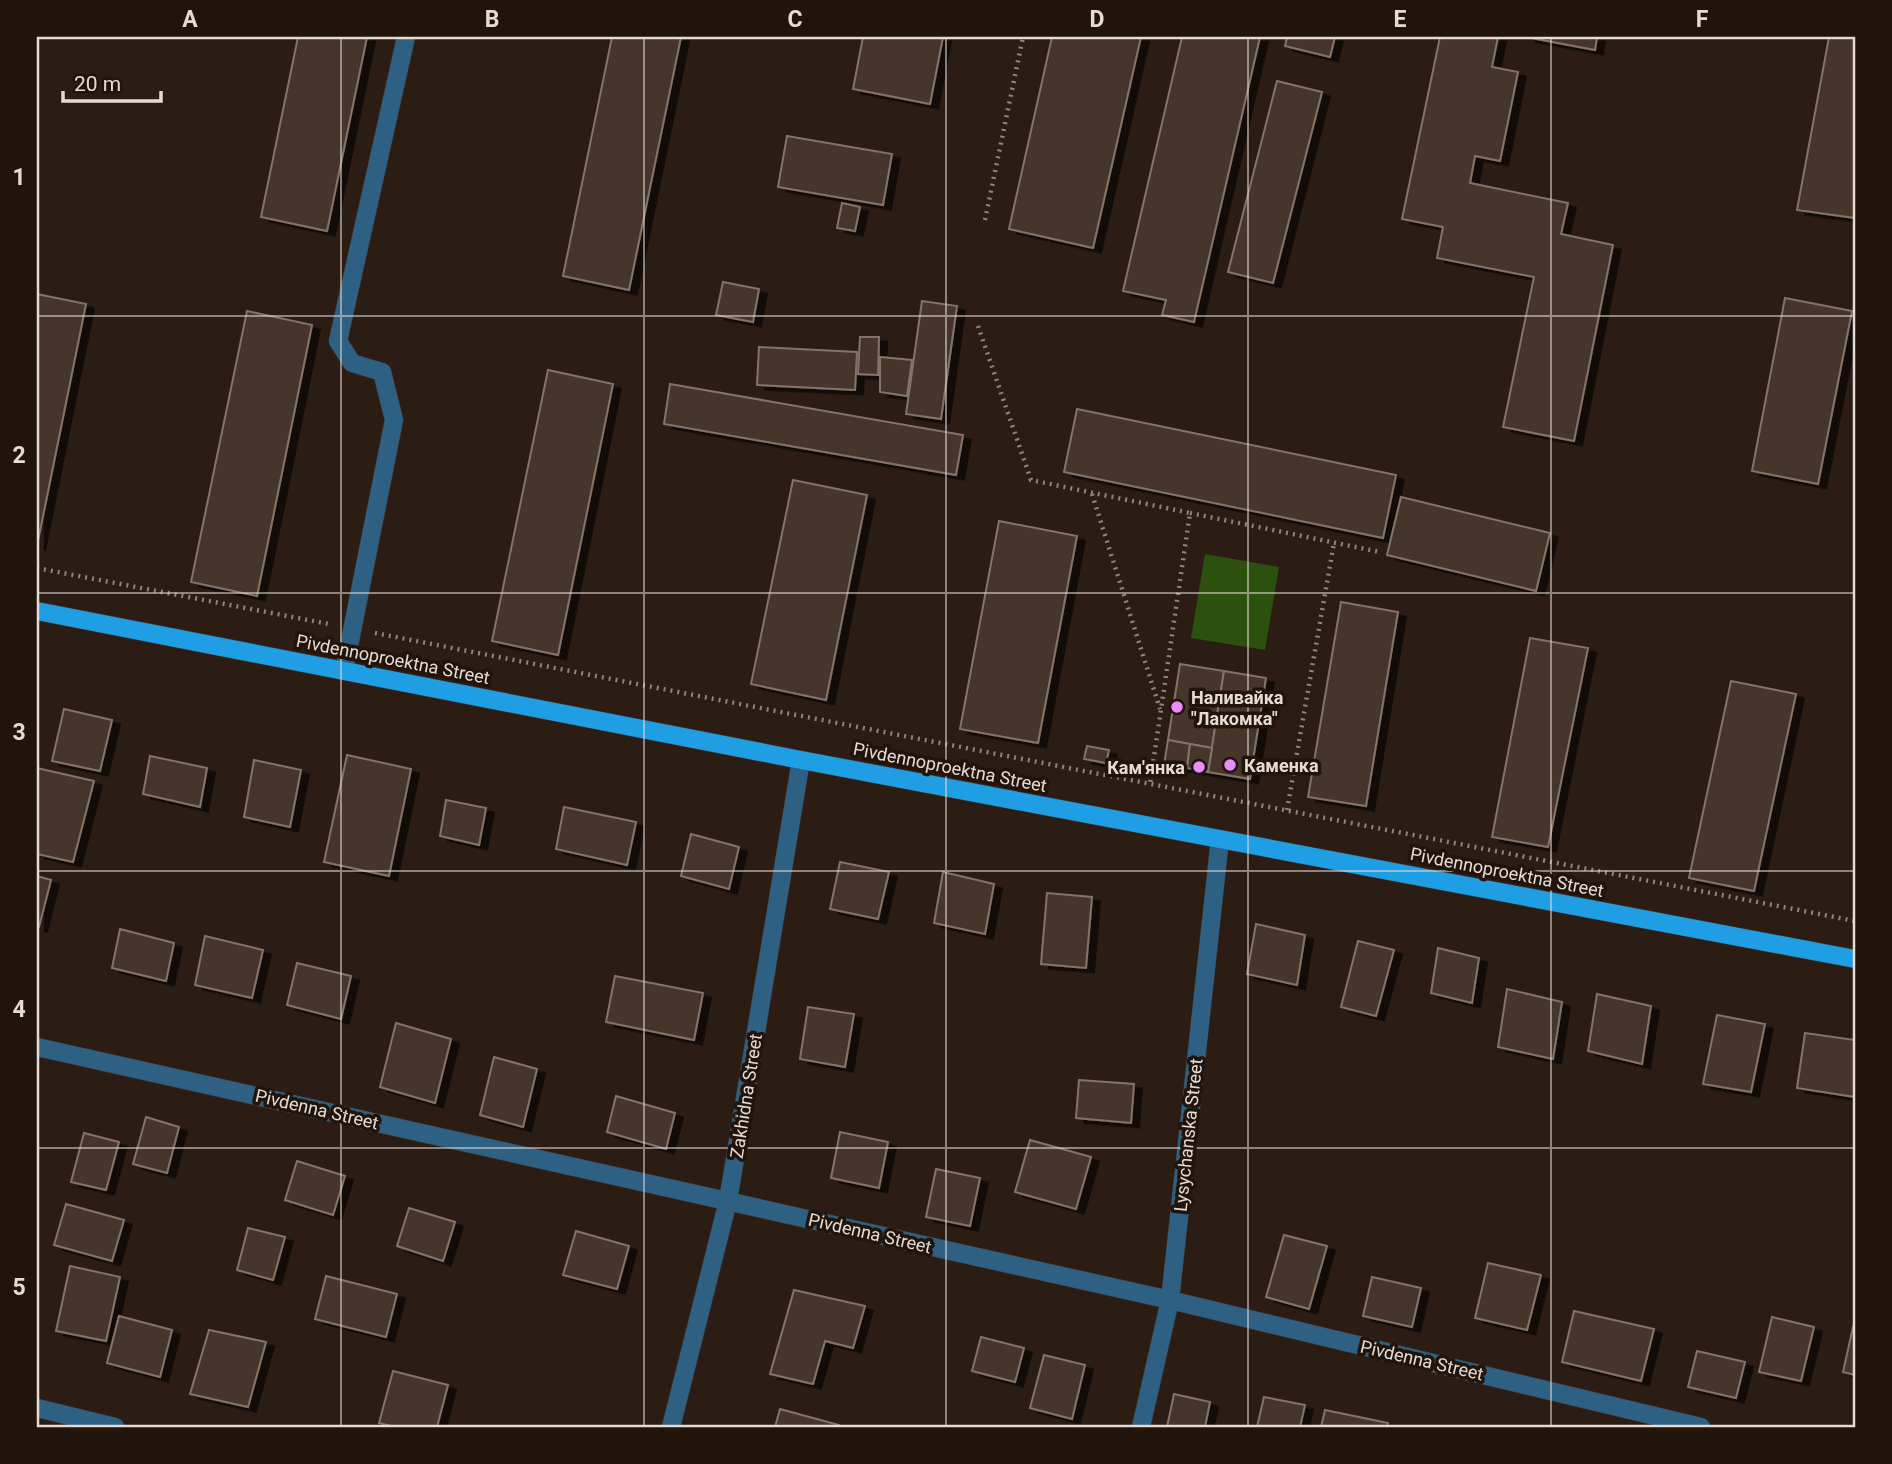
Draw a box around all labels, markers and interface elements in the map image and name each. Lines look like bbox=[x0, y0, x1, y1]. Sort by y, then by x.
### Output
text: A bbox=[182, 6, 198, 33]
text: B bbox=[485, 6, 499, 33]
text: C bbox=[787, 6, 803, 33]
text: D bbox=[1090, 6, 1104, 33]
text: E bbox=[1394, 6, 1407, 33]
text: F bbox=[1696, 6, 1709, 33]
scale bar bbox=[63, 60, 161, 104]
text: 20 m bbox=[74, 72, 121, 96]
text: 1 bbox=[12, 164, 26, 191]
text: 2 bbox=[12, 442, 26, 469]
street label: Pivdennoproektna Street bbox=[294, 630, 492, 688]
place label: Наливайка "Лакомка" bbox=[1191, 687, 1284, 729]
marker: Наливайка "Лакомка" bbox=[1169, 699, 1185, 715]
text: 3 bbox=[12, 719, 26, 746]
street label: Pivdennoproektna Street bbox=[851, 738, 1049, 796]
place label: Каменка bbox=[1244, 755, 1319, 776]
place label: Кам'янка bbox=[1107, 757, 1185, 778]
marker: Каменка bbox=[1222, 757, 1238, 773]
marker: Кам'янка bbox=[1191, 759, 1207, 775]
street label: Pivdennoproektna Street bbox=[1408, 843, 1606, 901]
text: 4 bbox=[12, 996, 26, 1023]
street label: Zakhidna Street bbox=[726, 1032, 766, 1160]
street label: Lysychanska Street bbox=[1170, 1057, 1207, 1213]
street label: Pivdenna Street bbox=[253, 1085, 381, 1133]
street label: Pivdenna Street bbox=[806, 1209, 934, 1257]
text: 5 bbox=[12, 1274, 26, 1301]
street label: Pivdenna Street bbox=[1358, 1336, 1486, 1384]

